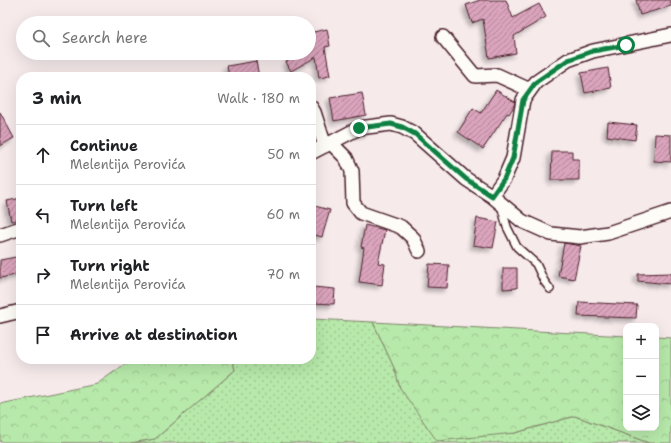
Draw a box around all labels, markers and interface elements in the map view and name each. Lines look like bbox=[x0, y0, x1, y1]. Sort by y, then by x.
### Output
search box bbox=[16, 16, 316, 60]
icon: search bbox=[30, 27, 52, 49]
text: Search here bbox=[62, 28, 148, 48]
route start bbox=[617, 36, 635, 54]
text: 3 min bbox=[32, 87, 82, 109]
text: Walk · 180 m bbox=[217, 90, 300, 107]
route end bbox=[350, 119, 368, 137]
text: Continue bbox=[70, 136, 138, 156]
icon: ahead bbox=[32, 144, 54, 166]
text: 50 m bbox=[267, 146, 300, 163]
text: Melentija Perovića bbox=[70, 156, 186, 173]
text: Turn left bbox=[70, 196, 138, 216]
icon: left bbox=[32, 204, 54, 226]
text: 60 m bbox=[267, 206, 300, 223]
text: Melentija Perovića bbox=[70, 216, 186, 233]
text: Turn right bbox=[70, 256, 150, 276]
icon: right bbox=[32, 264, 54, 286]
text: 70 m bbox=[266, 266, 300, 283]
text: Melentija Perovića bbox=[70, 276, 186, 293]
map controls bbox=[623, 323, 659, 431]
button: + bbox=[623, 323, 659, 359]
icon: arrive bbox=[32, 324, 54, 346]
text: Arrive at destination bbox=[70, 325, 238, 345]
button: − bbox=[623, 359, 659, 395]
button: layers bbox=[623, 395, 659, 431]

